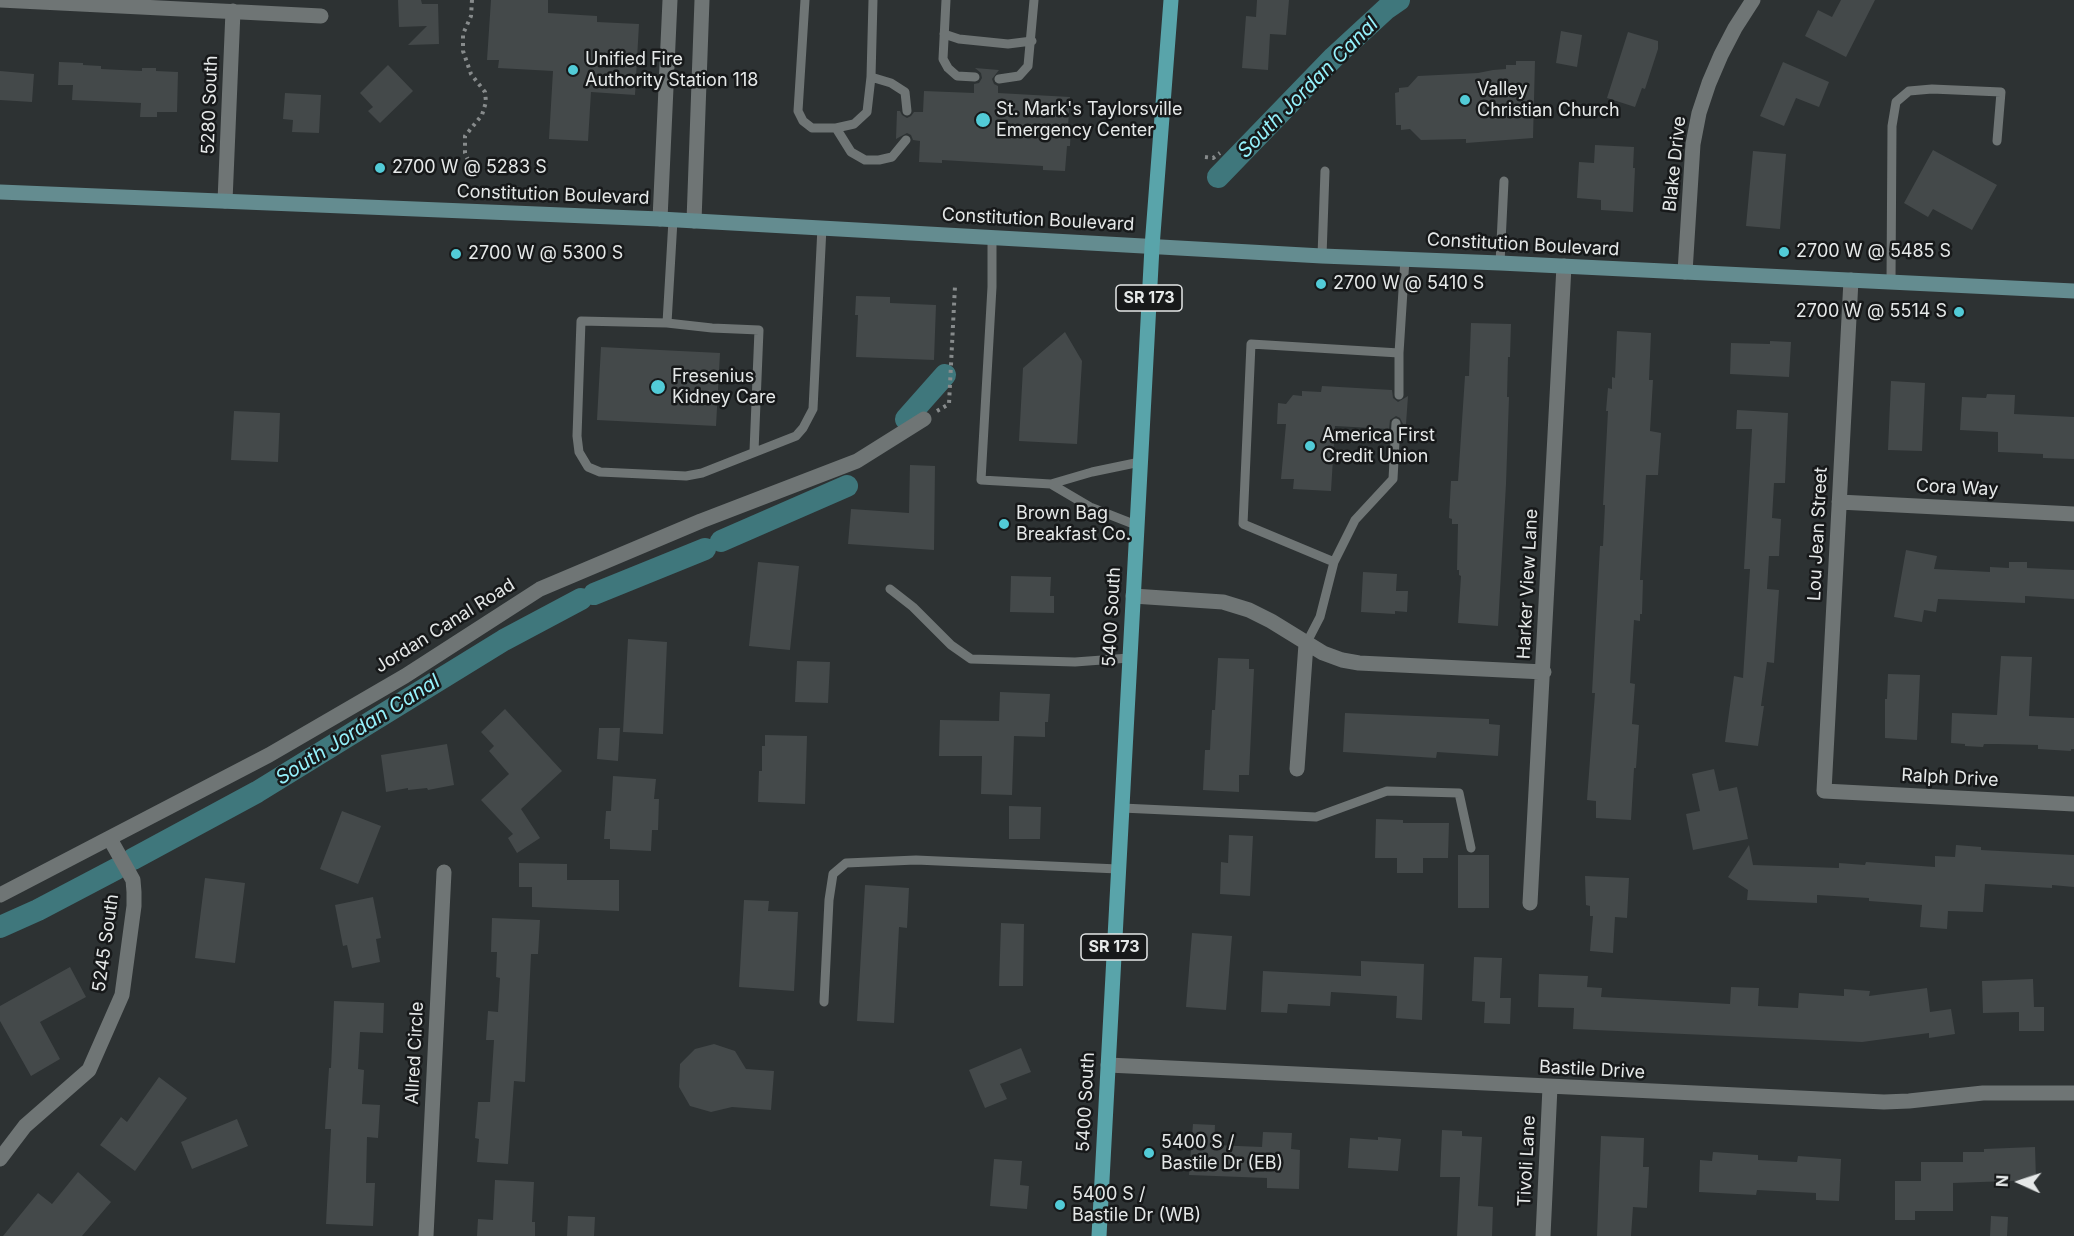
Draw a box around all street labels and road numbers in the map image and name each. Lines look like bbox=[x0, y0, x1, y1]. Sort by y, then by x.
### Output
street label: 5280 South bbox=[197, 55, 223, 155]
street label: Blake Drive bbox=[1659, 115, 1691, 213]
street label: Constitution Boulevard bbox=[456, 181, 650, 209]
street label: Constitution Boulevard bbox=[941, 204, 1135, 236]
street label: Constitution Boulevard bbox=[1426, 229, 1620, 261]
road number: SR 173 bbox=[1116, 285, 1182, 311]
street label: Lou Jean Street bbox=[1804, 466, 1832, 602]
street label: Cora Way bbox=[1915, 475, 1999, 501]
street label: Harker View Lane bbox=[1513, 508, 1543, 660]
street label: 5400 South bbox=[1099, 567, 1125, 667]
street label: Jordan Canal Road bbox=[371, 574, 519, 678]
street label: Ralph Drive bbox=[1901, 765, 1999, 791]
street label: 5245 South bbox=[88, 893, 124, 993]
road number: SR 173 bbox=[1081, 934, 1147, 960]
street label: Allred Circle bbox=[402, 1001, 428, 1105]
street label: 5400 South bbox=[1073, 1052, 1099, 1152]
street label: Bastile Drive bbox=[1538, 1056, 1646, 1084]
street label: Tivoli Lane bbox=[1514, 1115, 1540, 1207]

